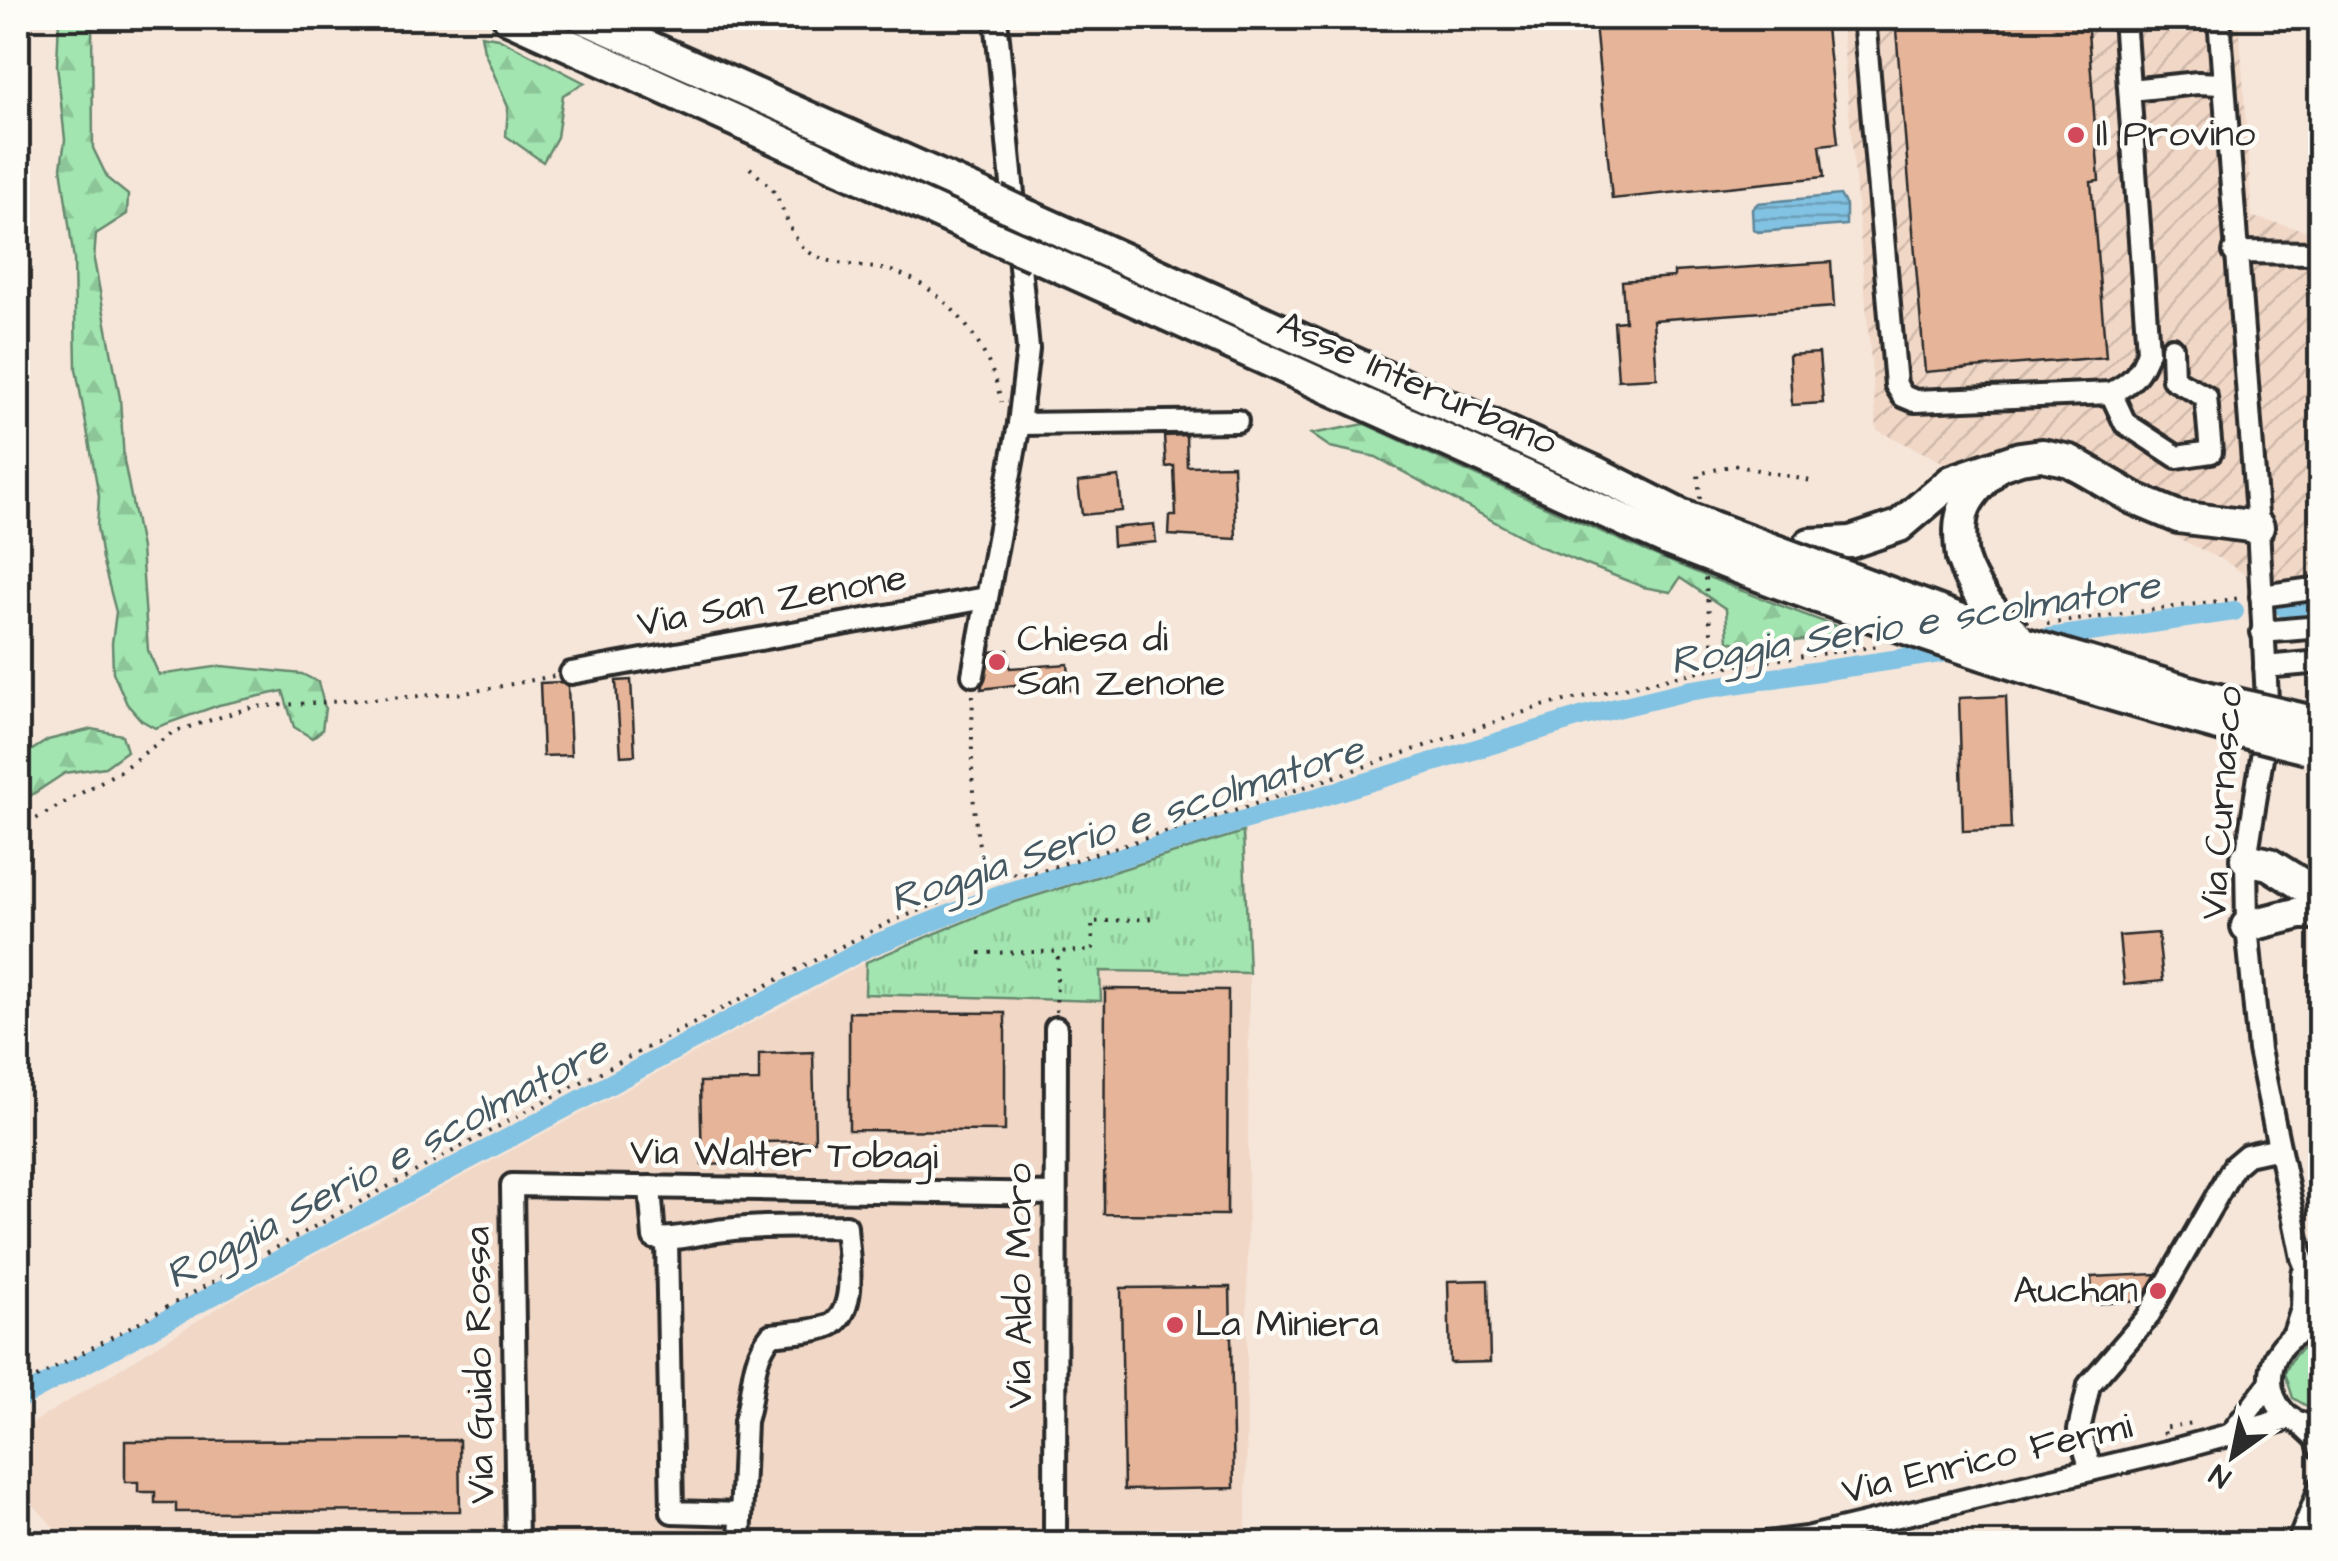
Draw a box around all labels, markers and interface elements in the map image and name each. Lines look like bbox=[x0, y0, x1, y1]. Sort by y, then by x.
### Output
place label: Il Provino bbox=[2096, 109, 2255, 161]
marker: Il Provino bbox=[2065, 124, 2087, 146]
street label: Asse Interurbano bbox=[1269, 299, 1565, 469]
street label: Via San Zenone bbox=[633, 552, 911, 650]
water label: Roggia Serio e scolmatore bbox=[1667, 558, 2166, 691]
place label: Chiesa di San Zenone bbox=[1017, 614, 1225, 710]
marker: Chiesa di San Zenone bbox=[986, 651, 1008, 673]
street label: Via Curnasco bbox=[2188, 684, 2256, 922]
water label: Roggia Serio e scolmatore bbox=[883, 722, 1373, 928]
water label: Roggia Serio e scolmatore bbox=[156, 1022, 621, 1304]
street label: Via Walter Tobagi bbox=[629, 1126, 939, 1184]
street label: Via Aldo Moro bbox=[994, 1163, 1046, 1409]
street label: Via Guido Rossa bbox=[452, 1226, 508, 1504]
place label: Auchan bbox=[2013, 1265, 2138, 1317]
marker: Auchan bbox=[2147, 1280, 2169, 1302]
place label: La Miniera bbox=[1195, 1299, 1379, 1351]
marker: La Miniera bbox=[1164, 1314, 1186, 1336]
street label: Via Enrico Fermi bbox=[1837, 1400, 2137, 1518]
north arrow bbox=[2183, 1406, 2283, 1506]
text: N bbox=[2202, 1454, 2238, 1497]

